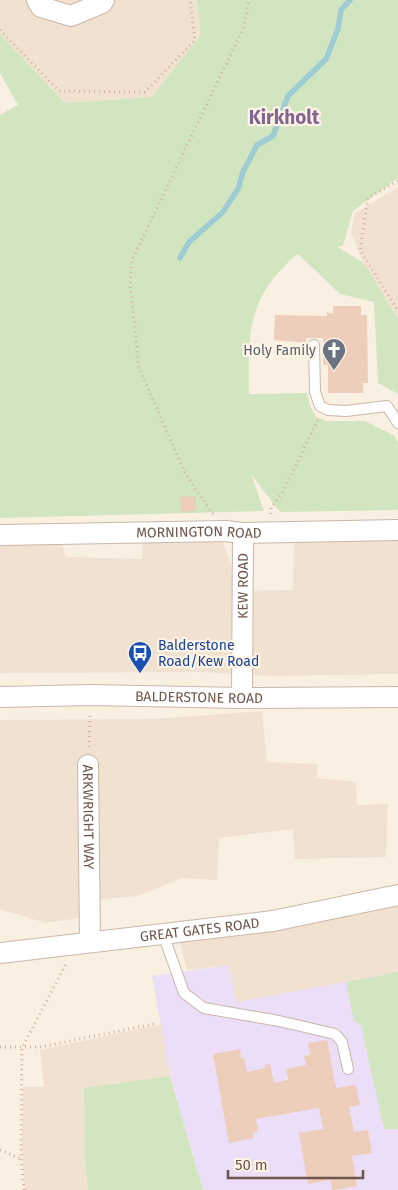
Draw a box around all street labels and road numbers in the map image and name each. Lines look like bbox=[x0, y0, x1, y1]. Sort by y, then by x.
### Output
street label: MORNINGTON ROAD bbox=[136, 523, 262, 542]
street label: KEW ROAD bbox=[234, 553, 252, 619]
street label: BALDERSTONE ROAD bbox=[135, 688, 263, 707]
street label: ARKWRIGHT WAY bbox=[79, 764, 97, 870]
street label: GREAT GATES ROAD bbox=[139, 915, 260, 946]

